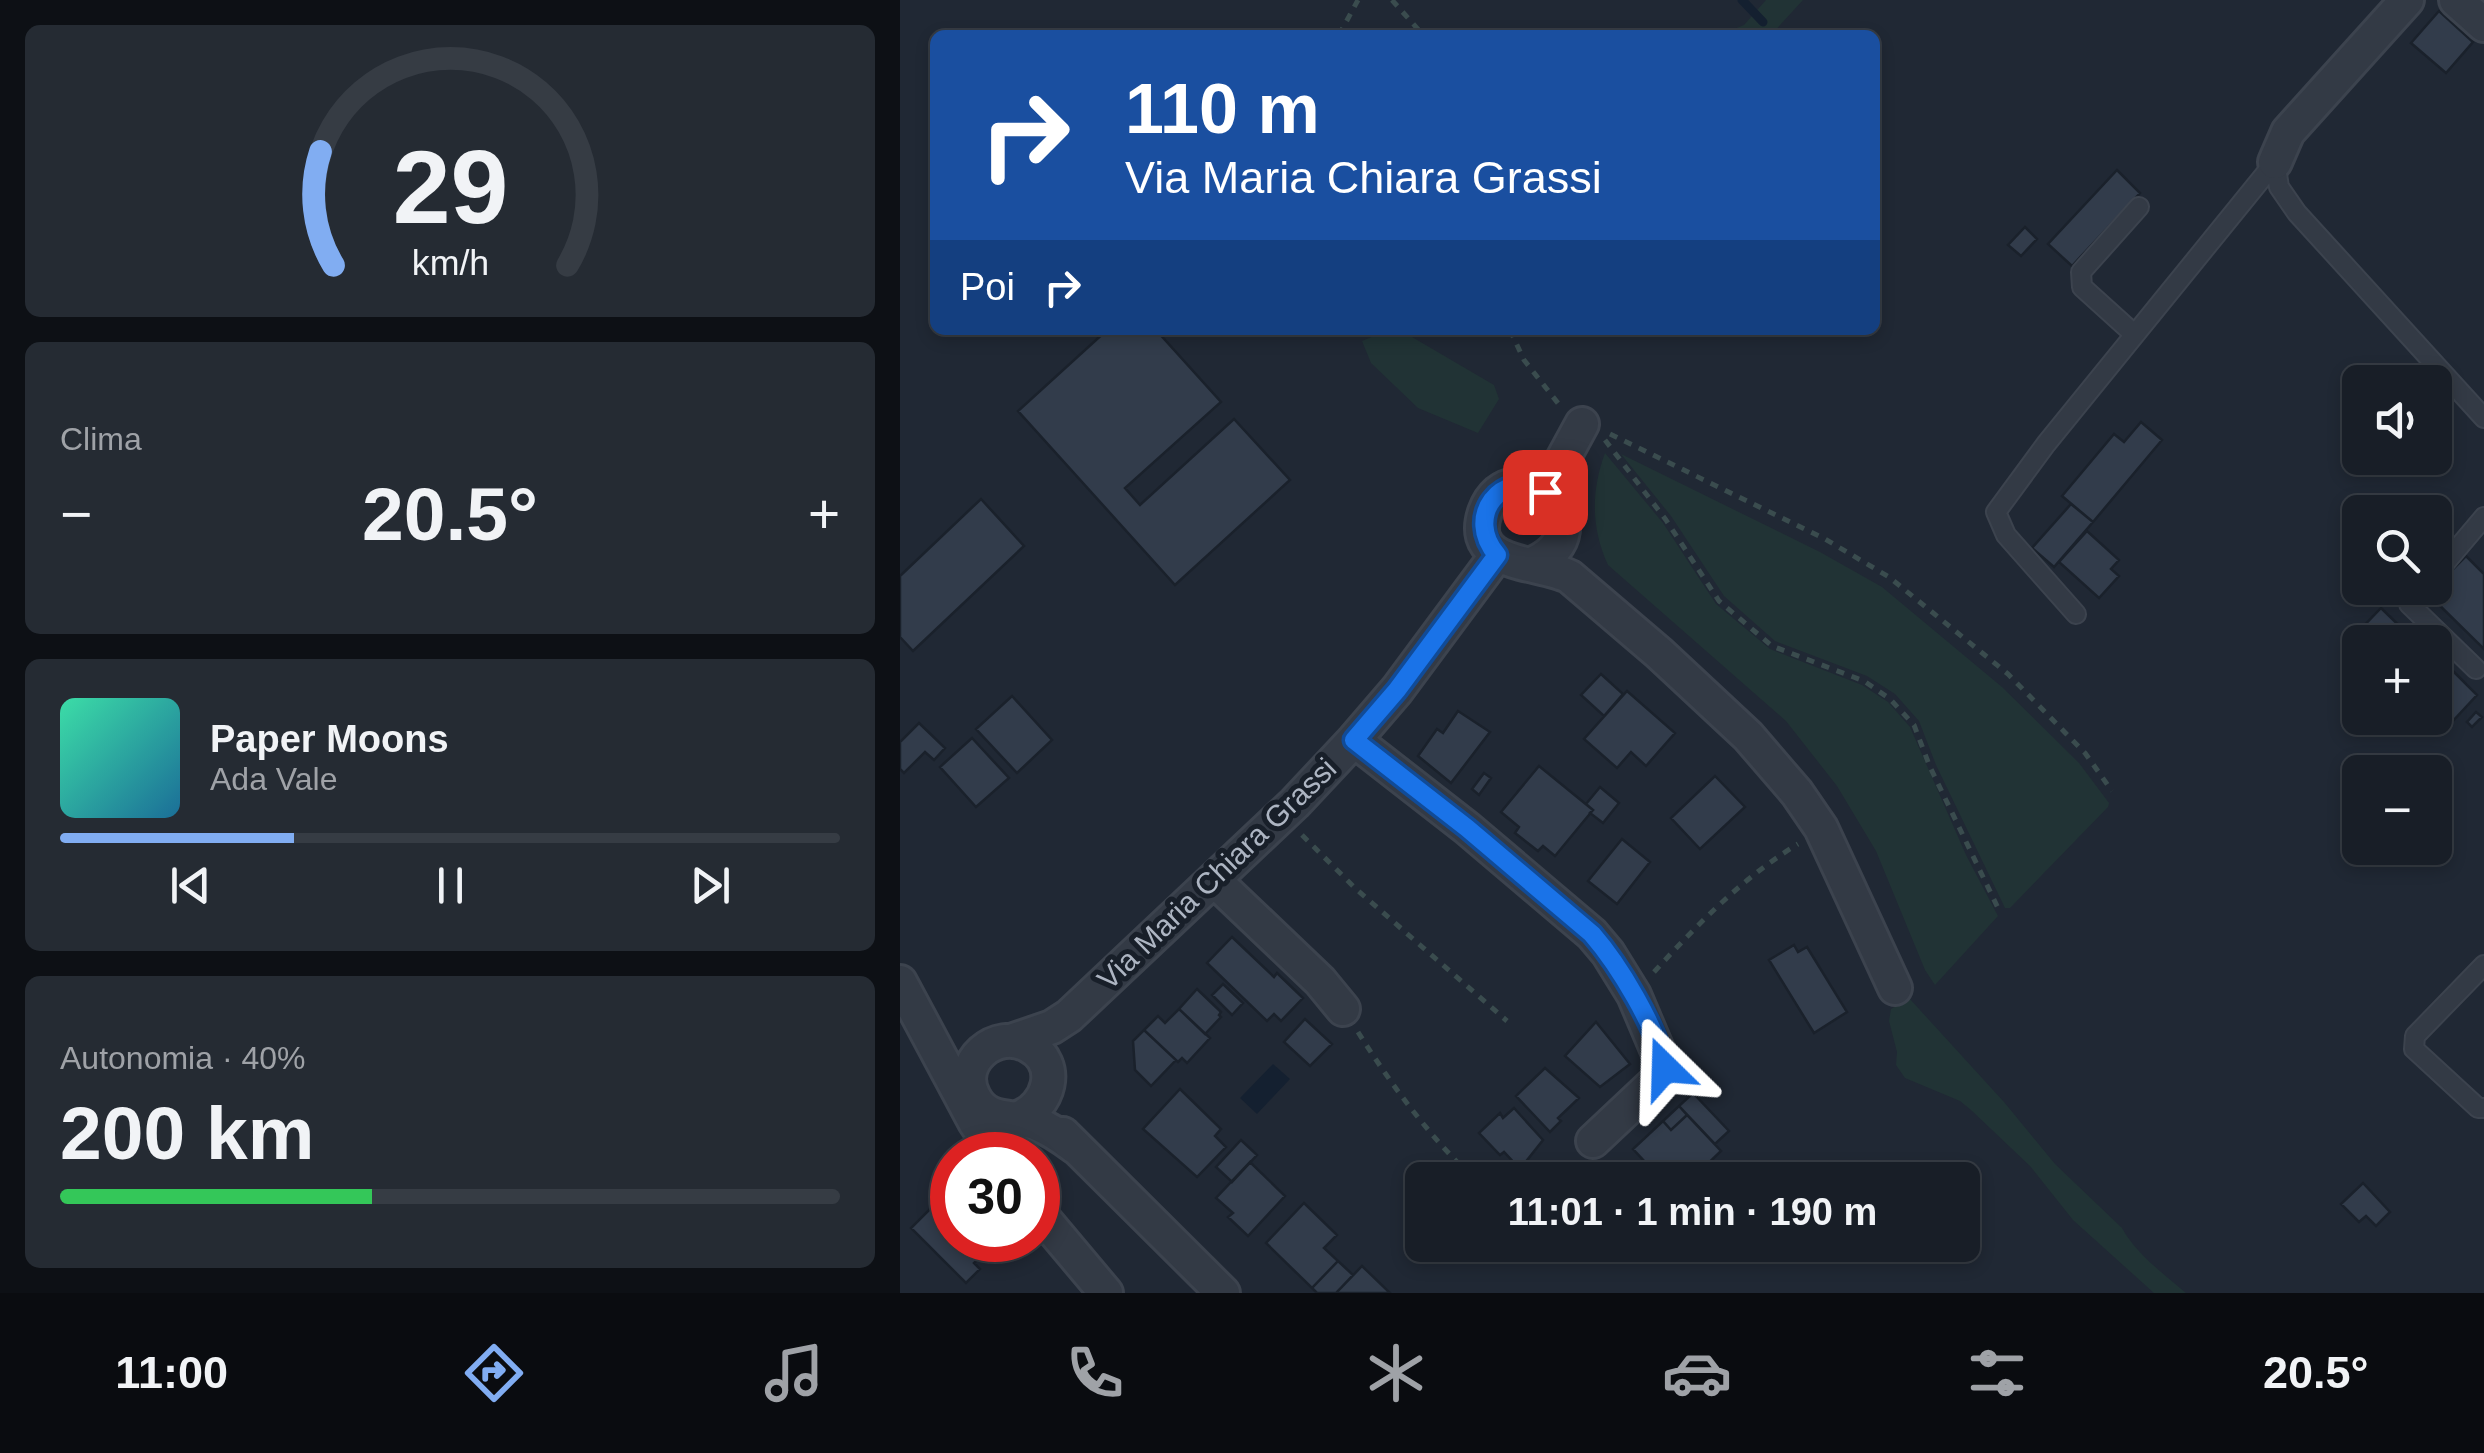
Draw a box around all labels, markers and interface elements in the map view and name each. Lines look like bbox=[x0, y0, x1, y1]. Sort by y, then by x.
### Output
icon: right bbox=[960, 70, 1090, 200]
text: 110 m bbox=[1125, 70, 1320, 148]
text: 29 bbox=[392, 129, 508, 245]
text: Via Maria Chiara Grassi bbox=[1125, 152, 1602, 203]
text: km/h bbox=[411, 243, 489, 283]
icon: right bbox=[1035, 260, 1090, 315]
text: Poi bbox=[960, 266, 1015, 308]
map controls bbox=[2342, 365, 2452, 865]
button: sound bbox=[2342, 365, 2452, 475]
text: Clima bbox=[60, 421, 142, 457]
pin bbox=[1503, 450, 1588, 535]
icon: arrive bbox=[1518, 465, 1573, 520]
text: 20.5° bbox=[362, 472, 538, 556]
text: − bbox=[60, 483, 92, 545]
text: + bbox=[808, 483, 840, 545]
button: search bbox=[2342, 495, 2452, 605]
button: + bbox=[2342, 625, 2452, 735]
text: Paper Moons bbox=[210, 718, 449, 760]
street label: Via Maria Chiara Grassi bbox=[1091, 751, 1342, 996]
button: − bbox=[2342, 755, 2452, 865]
text: Ada Vale bbox=[210, 761, 338, 797]
icon: previous bbox=[163, 858, 218, 913]
icon: pause bbox=[423, 858, 478, 913]
icon: next bbox=[683, 858, 738, 913]
position arrow bbox=[1613, 1016, 1717, 1120]
text: Autonomia · 40% bbox=[60, 1040, 305, 1076]
text: 200 km bbox=[60, 1091, 314, 1175]
speed limit sign: 30 bbox=[930, 1132, 1060, 1262]
text: 11:01 · 1 min · 190 m bbox=[1508, 1191, 1877, 1233]
icon: directions bbox=[459, 1338, 529, 1408]
icon: music bbox=[759, 1338, 829, 1408]
icon: phone bbox=[1060, 1338, 1130, 1408]
icon: climate bbox=[1361, 1338, 1431, 1408]
icon: car bbox=[1662, 1338, 1732, 1408]
icon: filters bbox=[1962, 1338, 2032, 1408]
text: 11:00 bbox=[115, 1347, 228, 1398]
text: 20.5° bbox=[2263, 1347, 2369, 1398]

